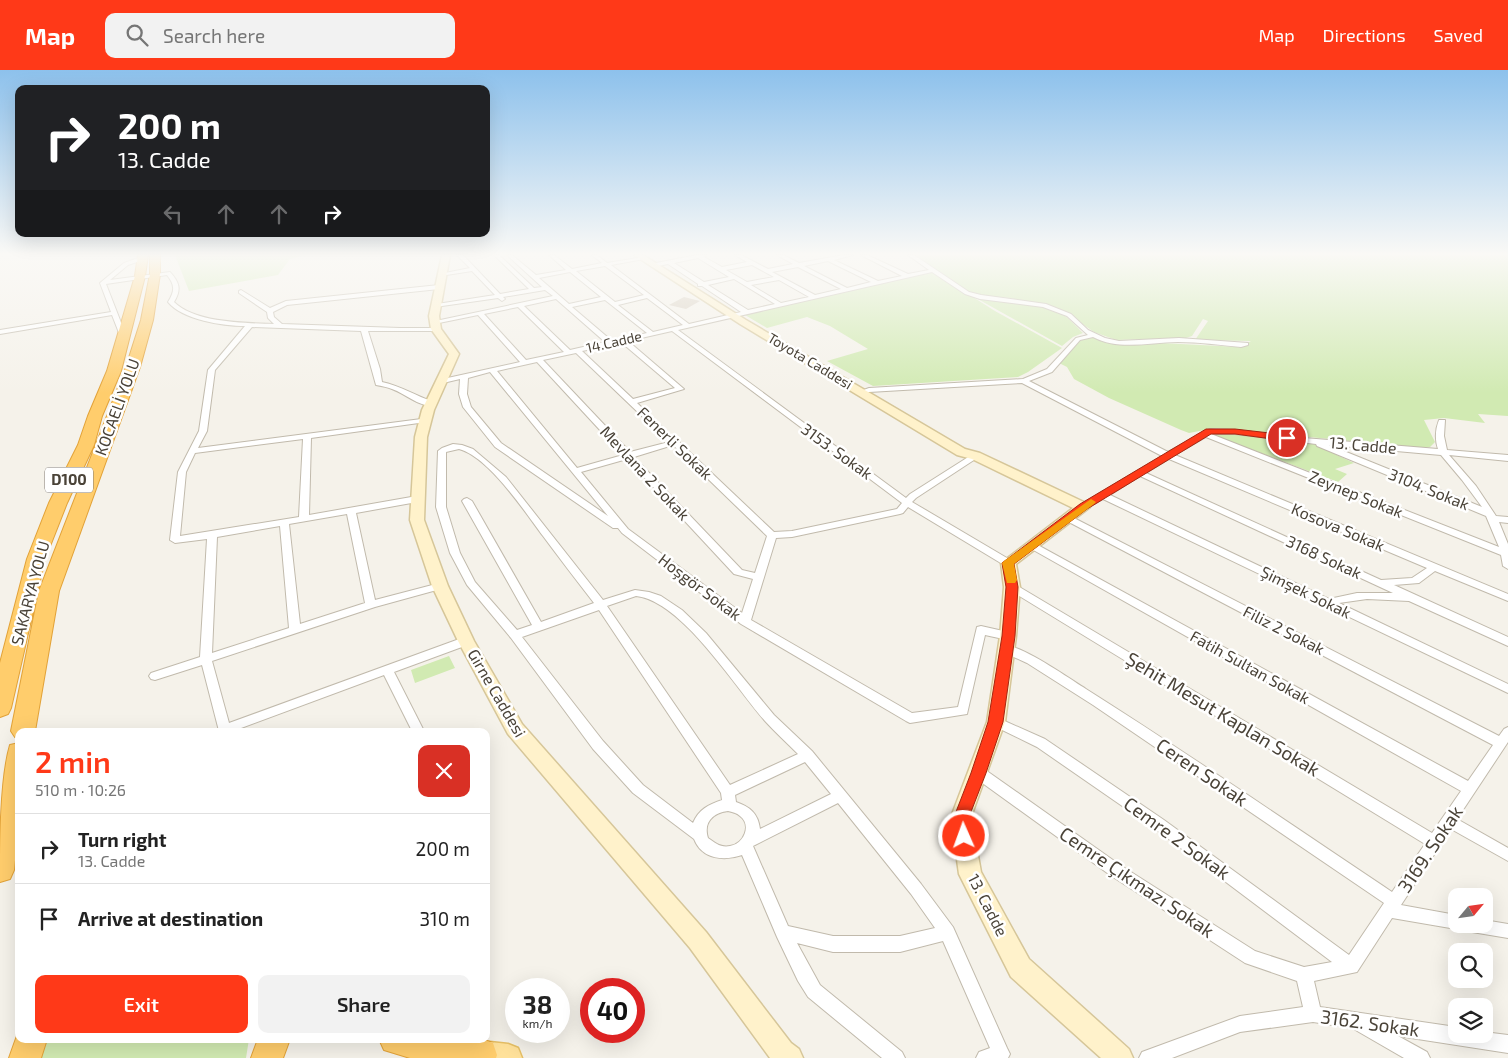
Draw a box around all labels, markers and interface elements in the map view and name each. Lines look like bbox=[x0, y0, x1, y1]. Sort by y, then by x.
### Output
search box bbox=[105, 13, 455, 58]
text: Map bbox=[25, 21, 75, 50]
icon: search bbox=[123, 21, 151, 49]
text: Search here bbox=[163, 24, 265, 47]
text: Map bbox=[1258, 24, 1295, 46]
text: Directions bbox=[1323, 24, 1406, 46]
text: Saved bbox=[1434, 24, 1483, 46]
text: 200 m bbox=[118, 104, 221, 146]
icon: right bbox=[35, 105, 100, 170]
text: 13. Cadde bbox=[118, 146, 211, 172]
icon: left bbox=[159, 200, 187, 228]
icon: ahead bbox=[212, 200, 240, 228]
icon: ahead bbox=[265, 200, 293, 228]
icon: right bbox=[318, 200, 346, 228]
street label: 14.Cadde bbox=[584, 327, 643, 356]
street label: Toyota Caddesi bbox=[765, 329, 856, 392]
street label: KOCAELİ YOLU bbox=[90, 356, 143, 458]
street label: Fenerli Sokak bbox=[634, 402, 717, 483]
pin bbox=[1266, 417, 1308, 459]
street label: 3153. Sokak bbox=[798, 418, 876, 483]
street label: Mevlana 2 Sokak bbox=[597, 422, 694, 524]
icon: arrive bbox=[1273, 424, 1301, 452]
street label: 13. Cadde bbox=[1329, 432, 1397, 457]
street label: 3104. Sokak bbox=[1386, 464, 1472, 513]
street label: Zeynep Sokak bbox=[1306, 466, 1406, 521]
road number: D100 bbox=[45, 468, 93, 492]
street label: Kosova Sokak bbox=[1289, 498, 1388, 555]
street label: 3168 Sokak bbox=[1284, 531, 1365, 582]
street label: SAKARYA YOLU bbox=[6, 539, 53, 647]
street label: Hoşgör Sokak bbox=[655, 549, 745, 625]
street label: Şimşek Sokak bbox=[1257, 561, 1355, 623]
street label: Filiz 2 Sokak bbox=[1240, 601, 1328, 658]
street label: Fatih Sultan Sokak bbox=[1187, 626, 1313, 707]
street label: Girne Caddesi bbox=[464, 645, 530, 740]
street label: Şehit Mesut Kaplan Sokak bbox=[1122, 647, 1325, 782]
street label: Ceren Sokak bbox=[1152, 733, 1253, 811]
text: 2 min bbox=[35, 743, 111, 779]
button: close bbox=[418, 745, 470, 797]
text: 510 m · 10:26 bbox=[35, 780, 126, 799]
street label: Cemre 2 Sokak bbox=[1120, 791, 1235, 884]
street label: 3169. Sokak bbox=[1392, 801, 1467, 896]
position arrow bbox=[937, 809, 989, 861]
street label: Cemre Çıkmazı Sokak bbox=[1055, 821, 1219, 943]
text: Turn right bbox=[78, 828, 166, 851]
icon: right bbox=[35, 835, 63, 863]
text: 200 m bbox=[416, 837, 470, 860]
text: 13. Cadde bbox=[78, 851, 145, 870]
street label: 13. Cadde bbox=[965, 870, 1012, 939]
north arrow bbox=[1448, 888, 1492, 932]
map controls bbox=[1448, 888, 1493, 1043]
icon: arrive bbox=[35, 905, 63, 933]
text: Arrive at destination bbox=[78, 907, 263, 930]
text: 310 m bbox=[420, 907, 470, 930]
button: search bbox=[1448, 943, 1493, 988]
button: Exit bbox=[35, 975, 248, 1033]
button: Share bbox=[258, 975, 470, 1033]
speed limit sign: 40 bbox=[580, 978, 645, 1043]
text: 38 bbox=[523, 989, 552, 1019]
button: layers bbox=[1448, 998, 1493, 1043]
street label: 3162. Sokak bbox=[1319, 1004, 1421, 1041]
text: km/h bbox=[523, 1016, 552, 1030]

